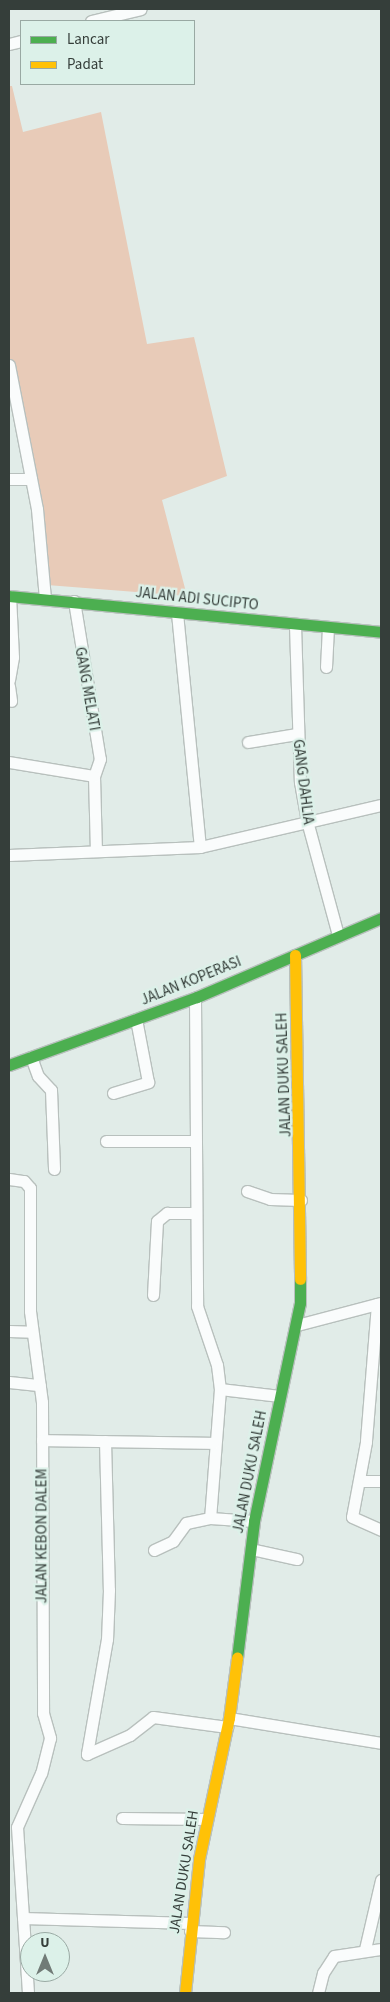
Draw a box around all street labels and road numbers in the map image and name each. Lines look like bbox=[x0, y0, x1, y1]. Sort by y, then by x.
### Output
street label: JALAN ADI SUCIPTO bbox=[135, 584, 259, 614]
street label: GANG MELATI bbox=[71, 646, 103, 732]
street label: GANG DAHLIA bbox=[289, 738, 317, 826]
street label: JALAN KOPERASI bbox=[138, 953, 244, 1009]
street label: JALAN DUKU SALEH bbox=[273, 1012, 295, 1138]
street label: JALAN DUKU SALEH bbox=[229, 1409, 271, 1535]
street label: JALAN KEBON DALEM bbox=[33, 1469, 51, 1603]
street label: JALAN DUKU SALEH bbox=[165, 1809, 203, 1935]

